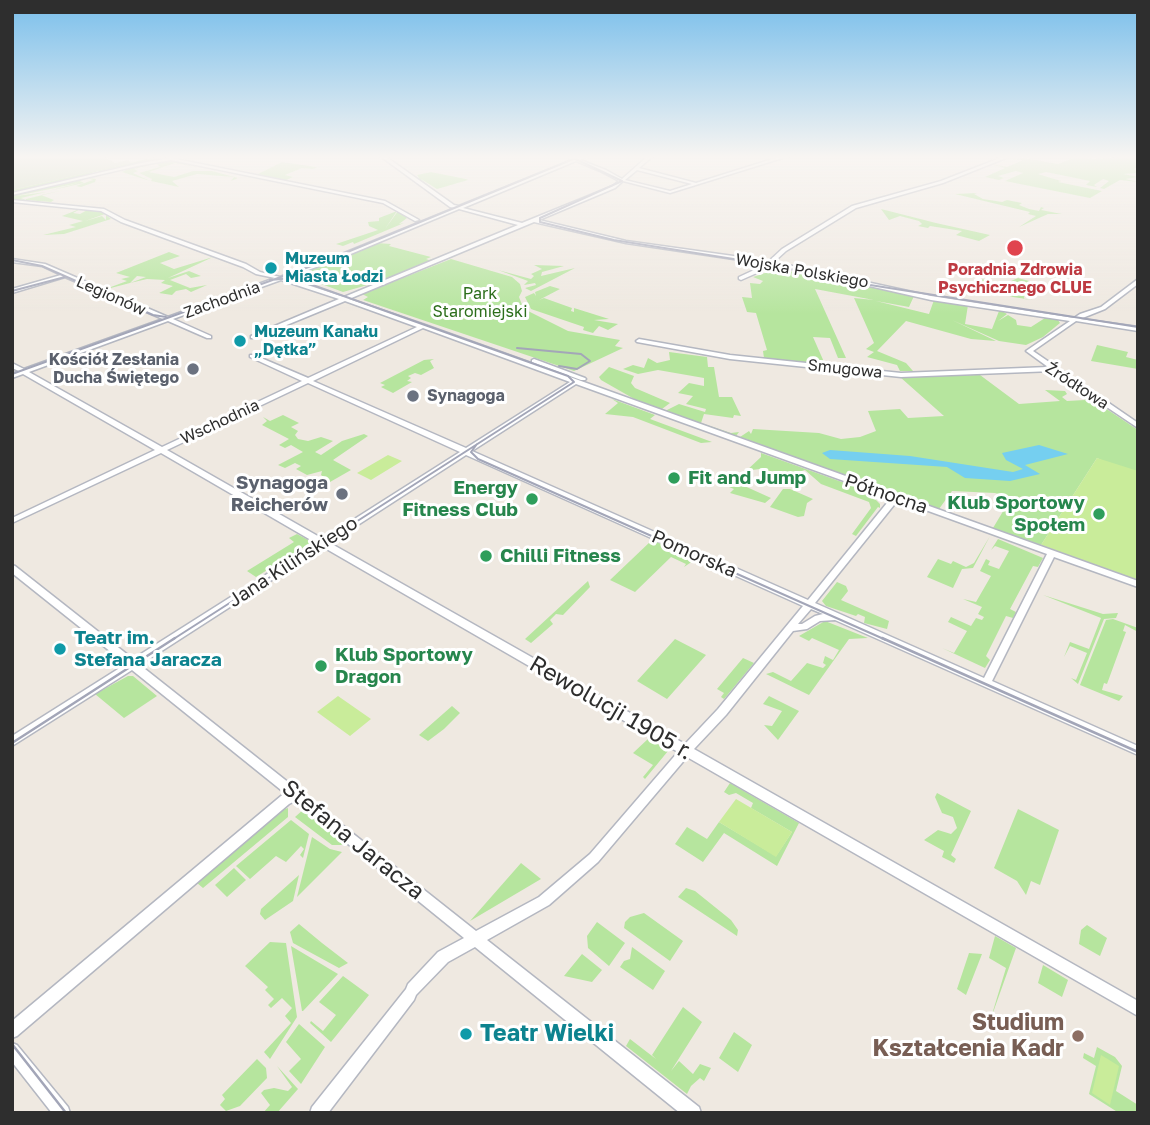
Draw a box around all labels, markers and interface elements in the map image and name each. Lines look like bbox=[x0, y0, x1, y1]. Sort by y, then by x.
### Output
marker: Poradnia Zdrowia Psychicznego CLUE bbox=[1005, 238, 1025, 258]
place label: Muzeum Miasta Łodzi bbox=[285, 249, 383, 287]
street label: Wojska Polskiego bbox=[734, 250, 870, 292]
marker: Muzeum Miasta Łodzi bbox=[263, 260, 279, 276]
place label: Poradnia Zdrowia Psychicznego CLUE bbox=[938, 260, 1092, 298]
street label: Legionów bbox=[73, 272, 149, 320]
street label: Zachodnia bbox=[181, 277, 263, 323]
park label: Park Staromiejski bbox=[433, 284, 527, 322]
place label: Muzeum Kanału „Dętka” bbox=[254, 322, 378, 360]
marker: Muzeum Kanału „Dętka” bbox=[232, 333, 248, 349]
place label: Kościół Zesłania Ducha Świętego bbox=[49, 350, 179, 388]
street label: Smugowa bbox=[807, 356, 883, 382]
street label: Źródłowa bbox=[1042, 358, 1112, 414]
marker: Kościół Zesłania Ducha Świętego bbox=[185, 361, 201, 377]
place label: Synagoga bbox=[427, 386, 505, 406]
marker: Synagoga bbox=[405, 388, 421, 404]
street label: Wschodnia bbox=[178, 395, 262, 449]
place label: Fit and Jump bbox=[688, 467, 806, 489]
street label: Północna bbox=[842, 469, 930, 519]
marker: Fit and Jump bbox=[666, 470, 682, 486]
place label: Synagoga Reicherów bbox=[231, 472, 328, 516]
place label: Energy Fitness Club bbox=[402, 477, 518, 521]
marker: Synagoga Reicherów bbox=[334, 486, 350, 502]
marker: Energy Fitness Club bbox=[524, 491, 540, 507]
place label: Klub Sportowy Społem bbox=[947, 492, 1085, 536]
marker: Klub Sportowy Społem bbox=[1091, 506, 1107, 522]
street label: Jana Kilińskiego bbox=[224, 512, 362, 612]
street label: Pomorska bbox=[648, 525, 740, 583]
place label: Chilli Fitness bbox=[500, 545, 621, 567]
marker: Chilli Fitness bbox=[478, 548, 494, 564]
place label: Teatr im. Stefana Jaracza bbox=[74, 627, 222, 671]
marker: Teatr im. Stefana Jaracza bbox=[52, 641, 68, 657]
place label: Klub Sportowy Dragon bbox=[335, 644, 473, 688]
street label: Rewolucji 1905 r. bbox=[524, 650, 698, 766]
marker: Klub Sportowy Dragon bbox=[313, 658, 329, 674]
street label: Stefana Jaracza bbox=[276, 774, 430, 906]
place label: Studium Kształcenia Kadr bbox=[872, 1009, 1064, 1063]
place label: Teatr Wielki bbox=[480, 1020, 614, 1048]
marker: Teatr Wielki bbox=[458, 1026, 474, 1042]
marker: Studium Kształcenia Kadr bbox=[1070, 1028, 1086, 1044]

